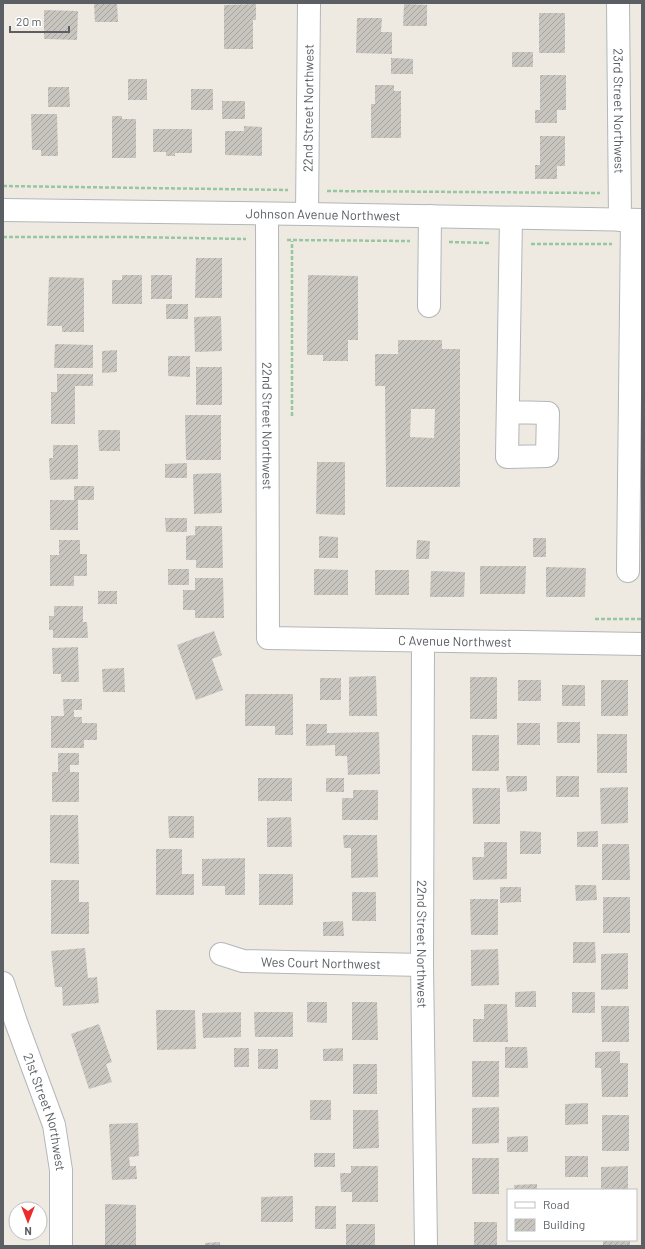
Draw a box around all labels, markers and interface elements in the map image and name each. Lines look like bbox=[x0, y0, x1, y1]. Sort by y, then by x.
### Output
scale bar bbox=[10, 8, 69, 34]
text: 20 m bbox=[16, 14, 42, 28]
street label: 22nd Street Northwest bbox=[299, 44, 317, 172]
street label: 23rd Street Northwest bbox=[610, 48, 628, 174]
street label: Johnson Avenue Northwest bbox=[245, 205, 401, 224]
street label: 22nd Street Northwest bbox=[259, 362, 276, 490]
street label: C Avenue Northwest bbox=[398, 632, 512, 650]
street label: 22nd Street Northwest bbox=[414, 880, 431, 1008]
street label: Wes Court Northwest bbox=[261, 953, 381, 972]
street label: 21st Street Northwest bbox=[20, 1051, 69, 1172]
legend bbox=[507, 1189, 637, 1241]
text: Road bbox=[543, 1197, 570, 1211]
north arrow bbox=[8, 1201, 48, 1241]
text: Building bbox=[543, 1217, 585, 1231]
text: N bbox=[24, 1225, 32, 1238]

